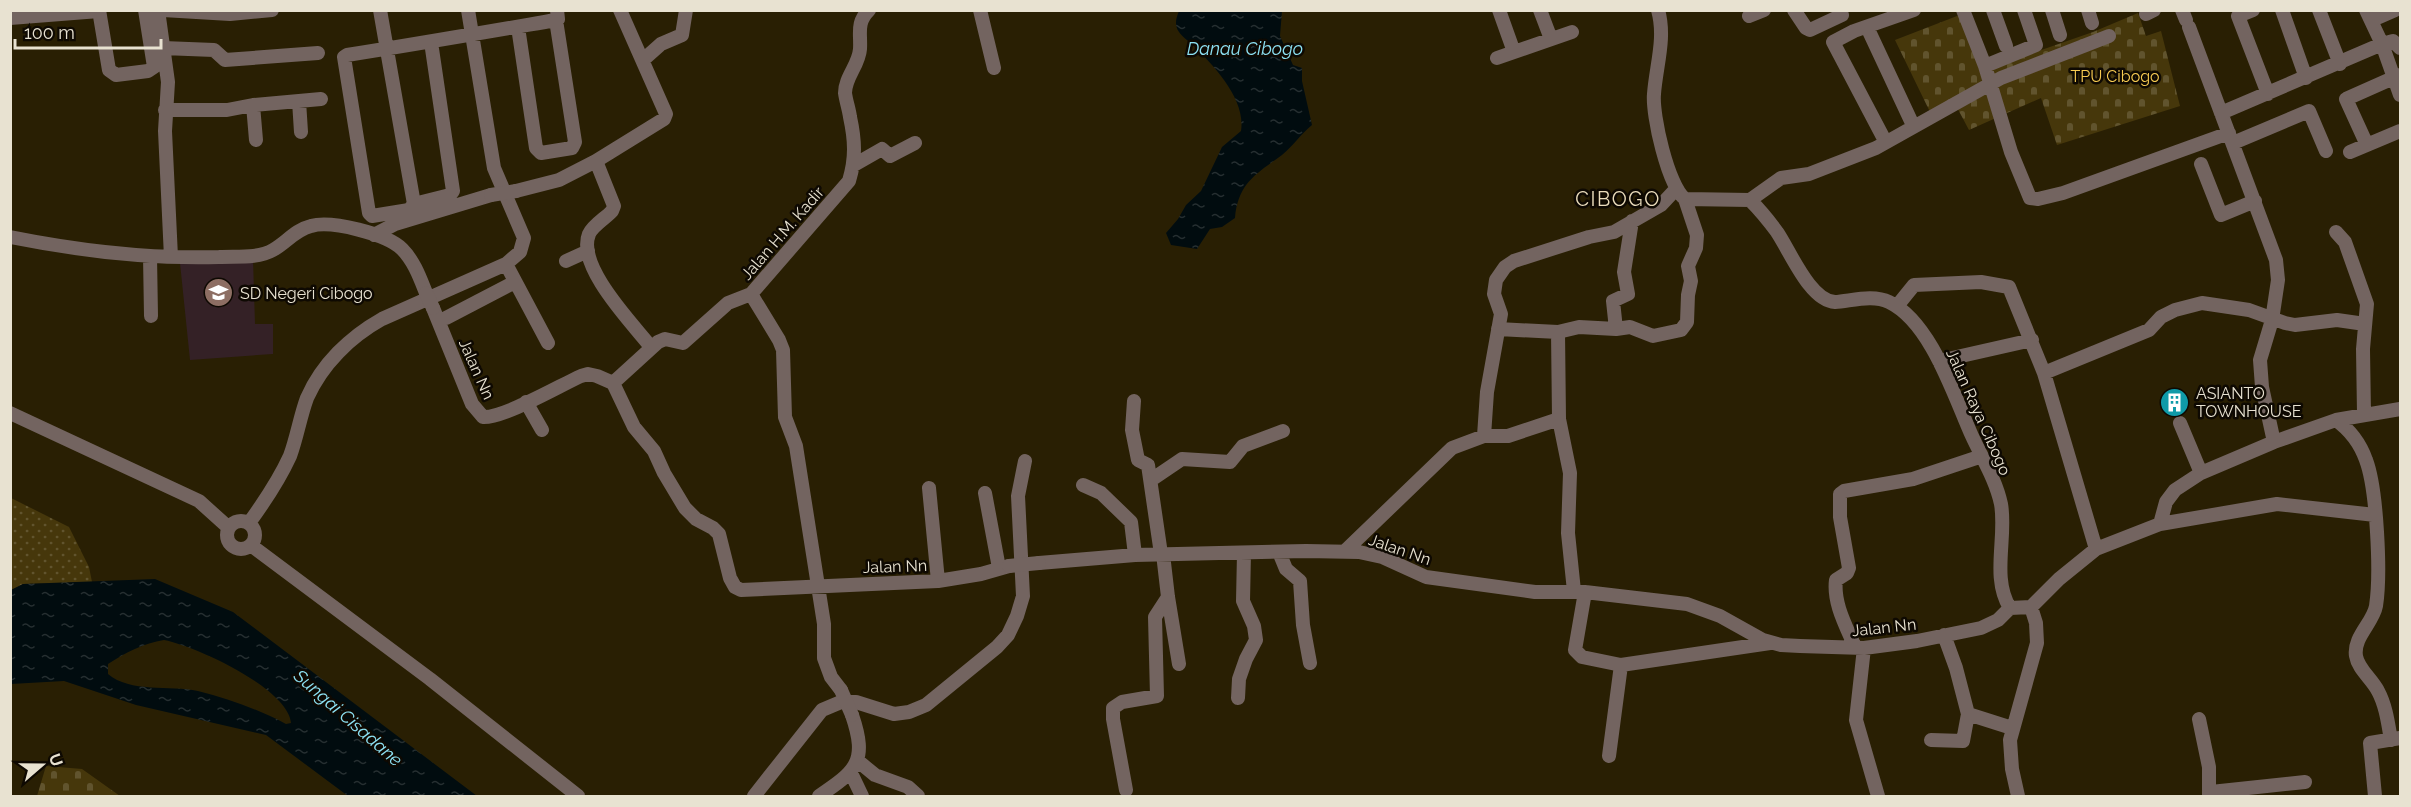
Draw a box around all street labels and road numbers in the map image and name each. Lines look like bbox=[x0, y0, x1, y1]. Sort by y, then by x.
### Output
street label: Jalan H.M. Kadir bbox=[737, 183, 828, 284]
street label: Jalan Nn bbox=[455, 336, 498, 403]
street label: Jalan Raya Cibogo bbox=[1942, 346, 2015, 478]
street label: Jalan Nn bbox=[1366, 530, 1433, 569]
street label: Jalan Nn bbox=[862, 556, 928, 577]
street label: Jalan Nn bbox=[1851, 615, 1917, 640]

